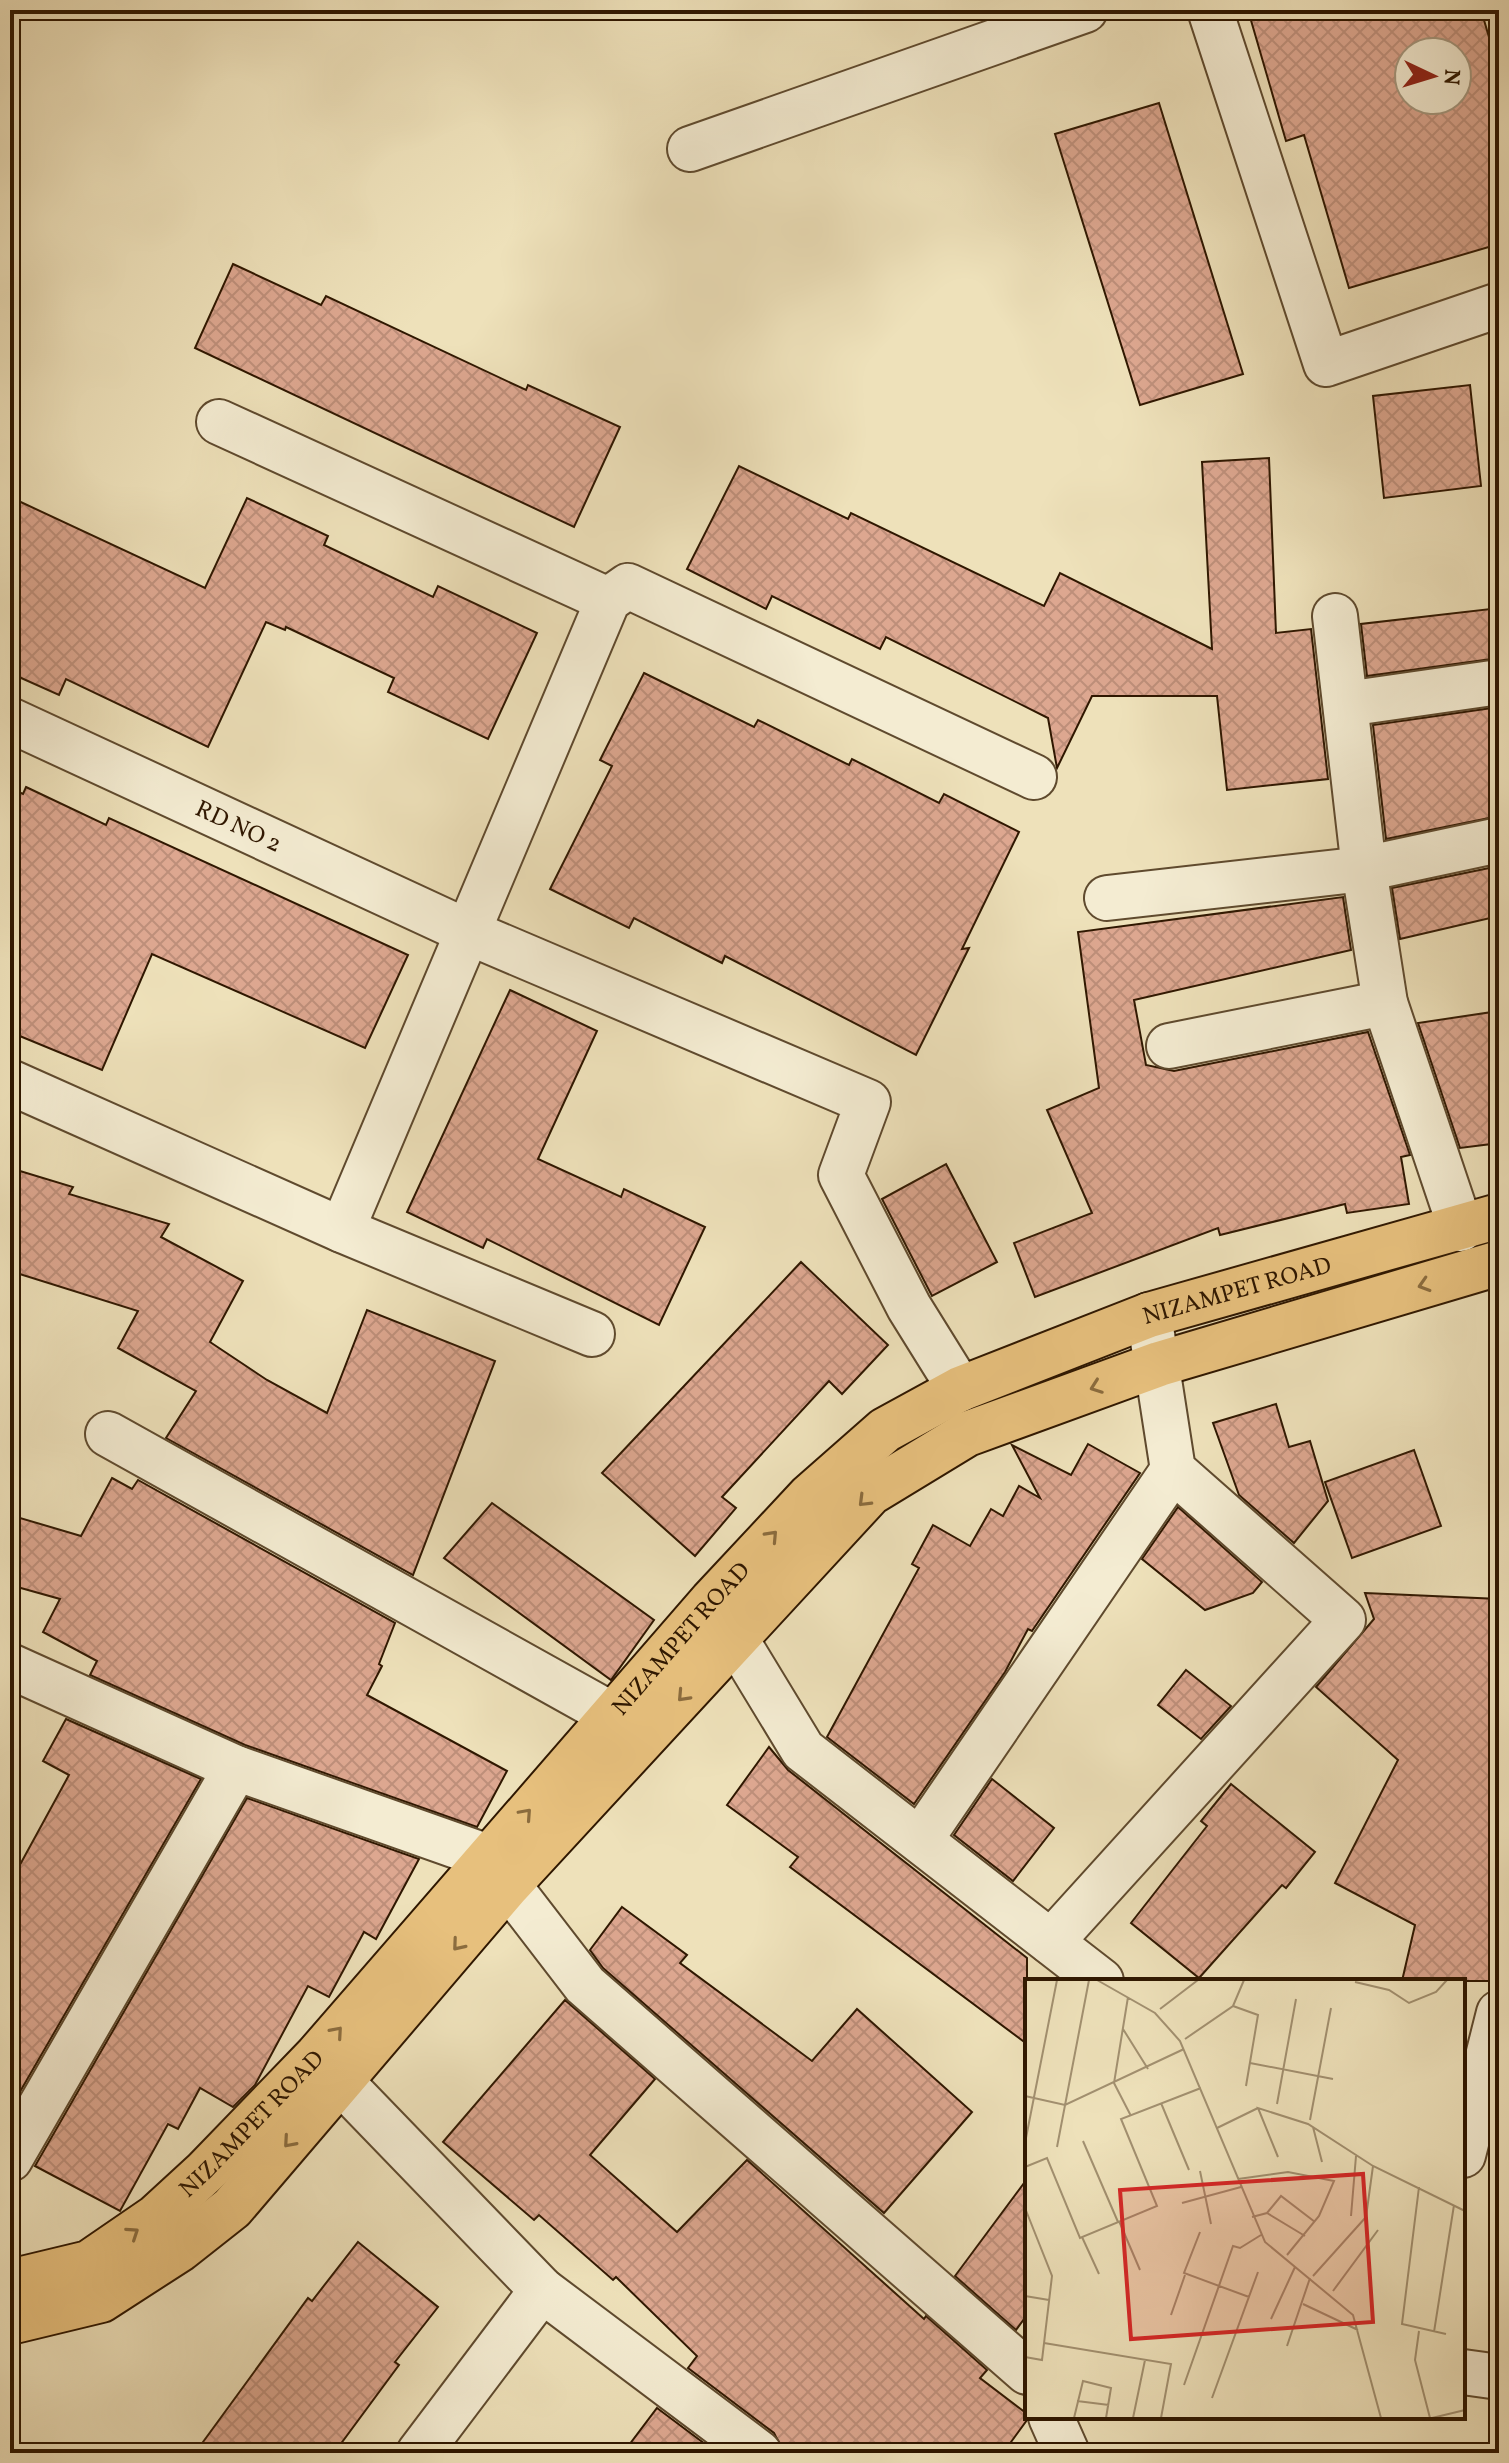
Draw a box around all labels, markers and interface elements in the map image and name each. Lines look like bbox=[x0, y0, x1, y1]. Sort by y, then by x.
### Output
north arrow bbox=[1393, 36, 1473, 116]
text: N bbox=[1434, 68, 1466, 86]
street label: RD NO 2 bbox=[189, 793, 287, 862]
street label: NIZAMPET ROAD bbox=[1139, 1249, 1336, 1335]
one-way arrow bbox=[1418, 1276, 1432, 1292]
one-way arrow bbox=[1090, 1378, 1104, 1394]
one-way arrow bbox=[859, 1491, 873, 1506]
one-way arrow bbox=[763, 1530, 777, 1545]
street label: NIZAMPET ROAD bbox=[605, 1555, 759, 1724]
one-way arrow bbox=[677, 1687, 692, 1701]
one-way arrow bbox=[516, 1809, 531, 1824]
one-way arrow bbox=[453, 1936, 468, 1950]
inset map bbox=[1025, 1979, 1465, 2419]
one-way arrow bbox=[327, 2026, 342, 2041]
street label: NIZAMPET ROAD bbox=[172, 2043, 333, 2207]
one-way arrow bbox=[284, 2133, 299, 2148]
one-way arrow bbox=[124, 2228, 138, 2243]

